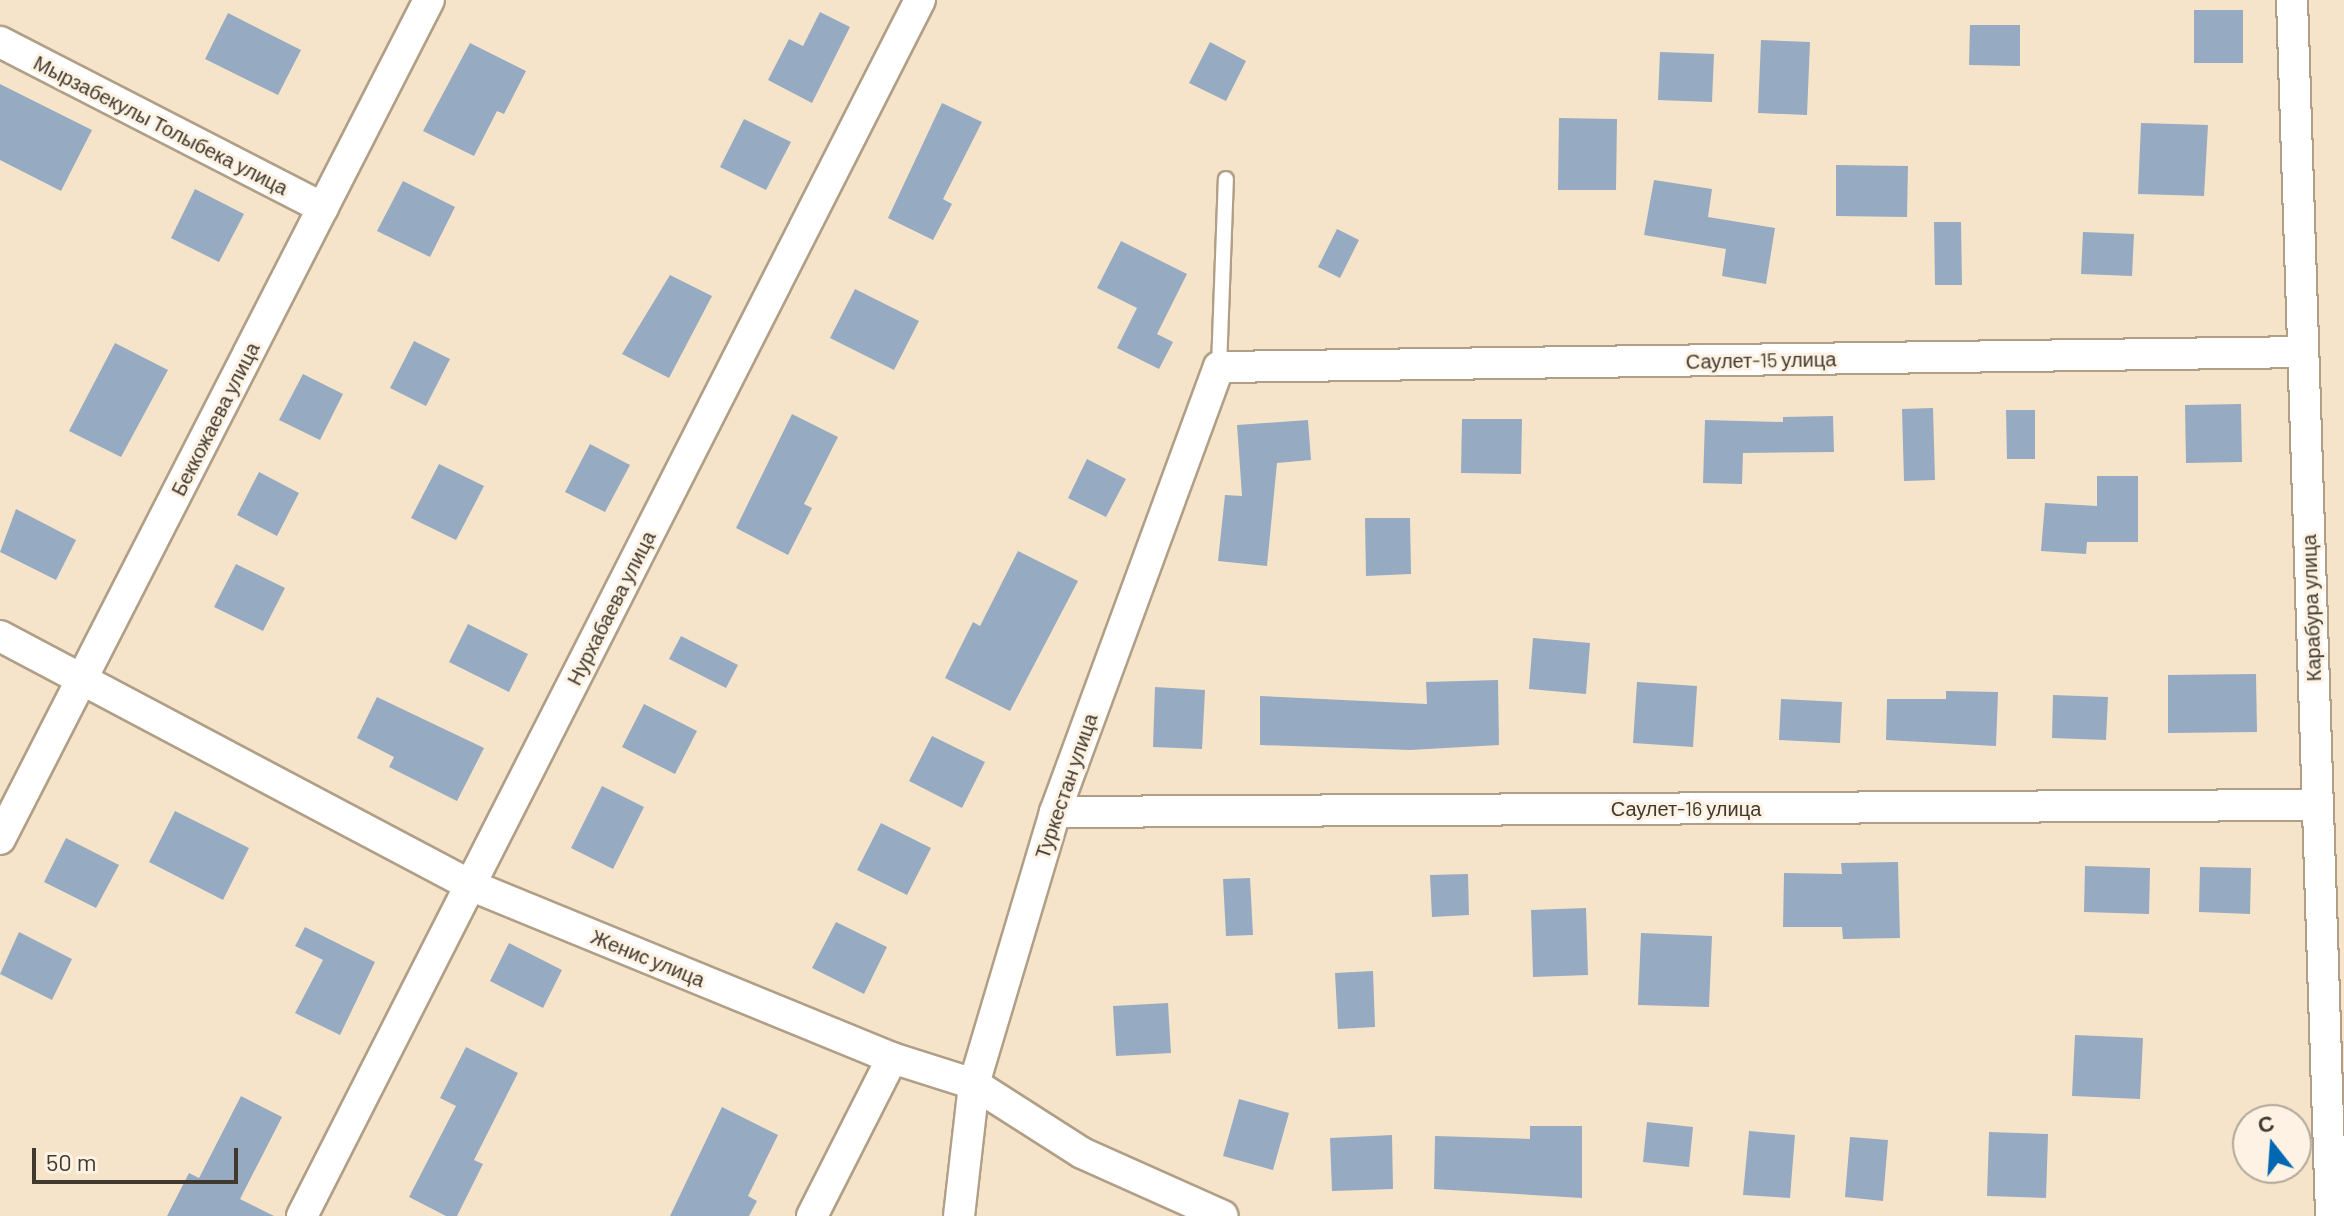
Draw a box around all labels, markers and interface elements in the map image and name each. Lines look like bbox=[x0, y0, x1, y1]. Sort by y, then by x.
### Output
street label: Мырзабекулы Толыбека улица bbox=[30, 50, 292, 200]
street label: Беккожаева улица bbox=[166, 338, 264, 500]
street label: Саулет-15 улица bbox=[1686, 347, 1836, 373]
street label: Нурхабаева улица bbox=[562, 527, 660, 689]
street label: Карабура улица bbox=[2296, 534, 2326, 682]
street label: Туркестан улица bbox=[1030, 710, 1102, 862]
street label: Саулет-16 улица bbox=[1611, 796, 1761, 820]
street label: Женис улица bbox=[588, 924, 708, 992]
north arrow bbox=[2232, 1104, 2312, 1184]
text: С bbox=[2254, 1108, 2277, 1138]
scale bar bbox=[36, 1132, 242, 1182]
text: 50 m bbox=[46, 1147, 97, 1176]

